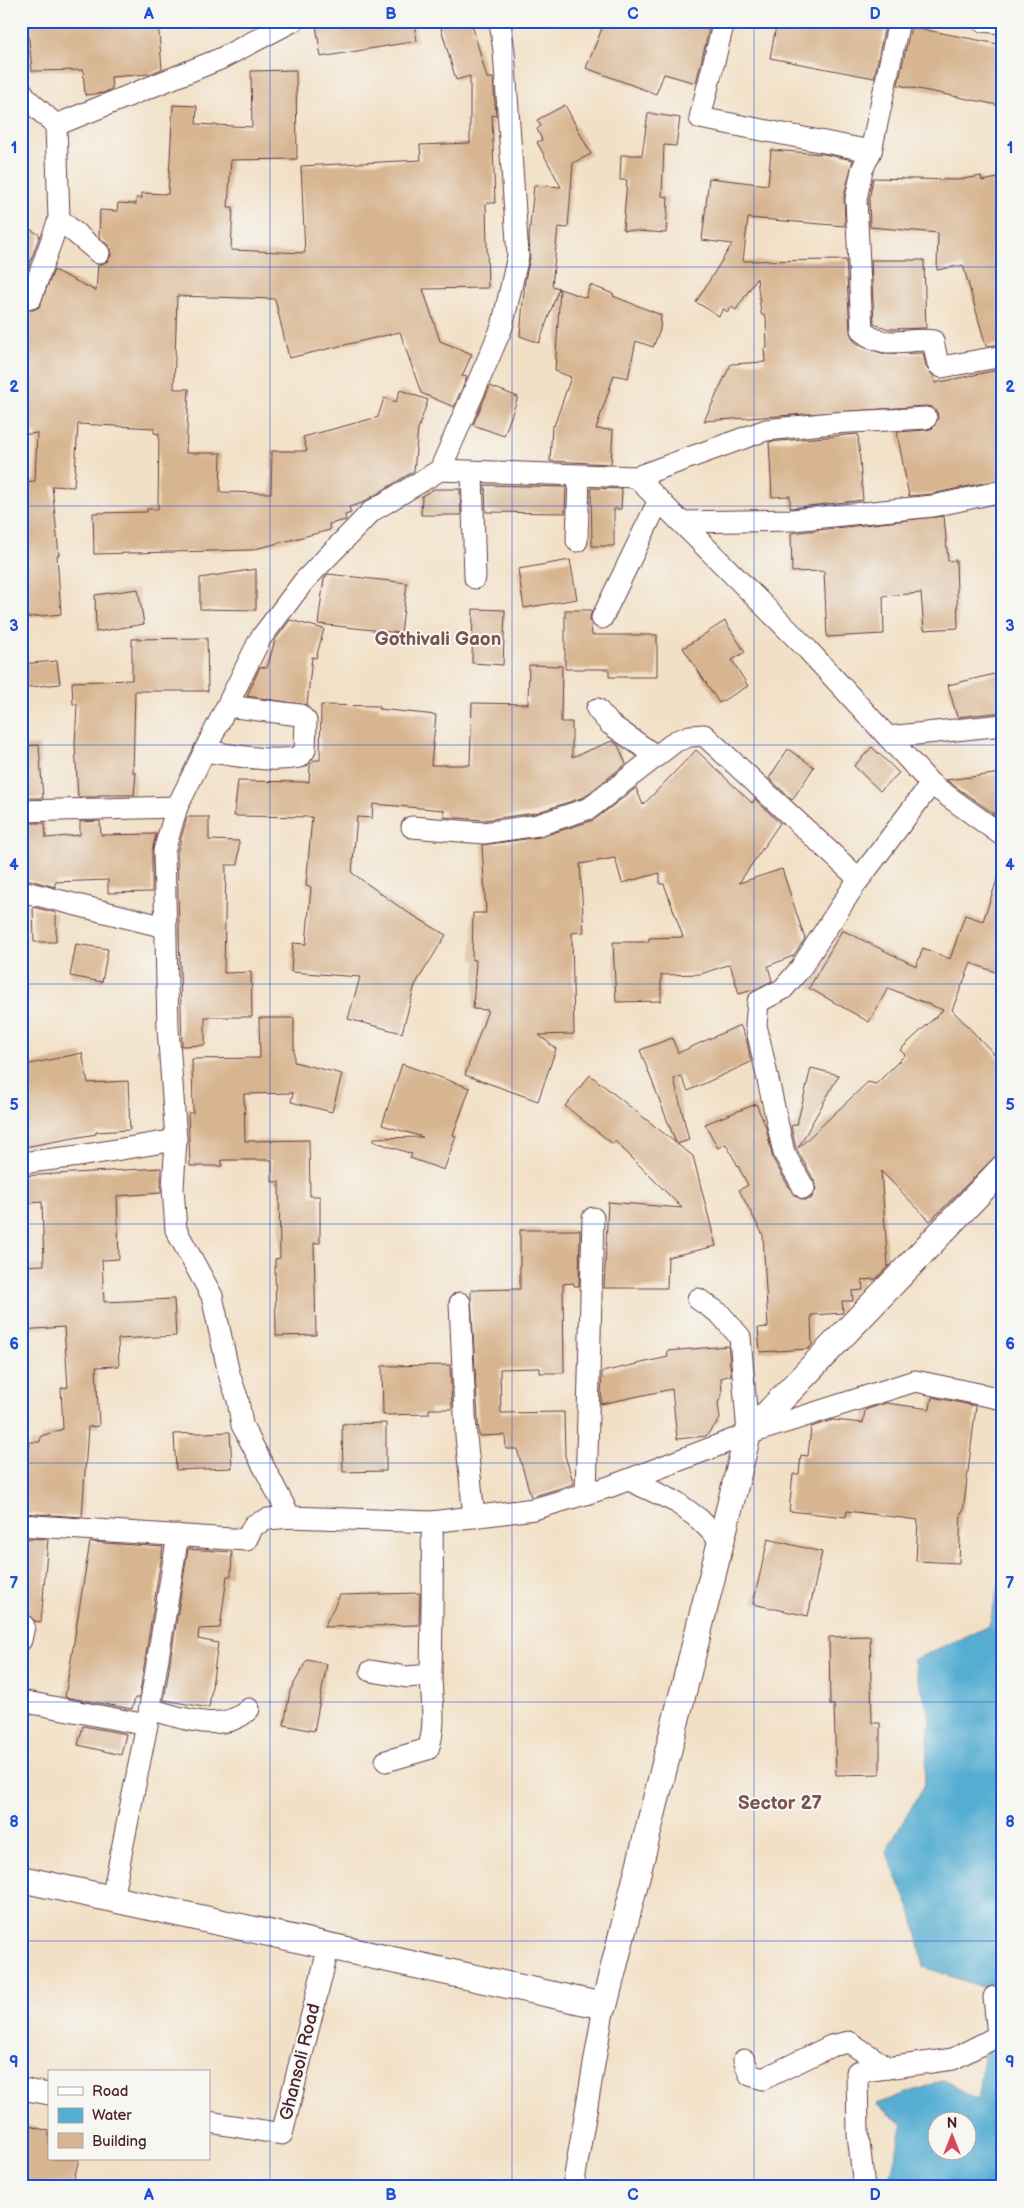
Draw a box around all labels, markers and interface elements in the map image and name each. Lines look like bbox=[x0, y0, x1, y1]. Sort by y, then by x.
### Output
text: A bbox=[143, 5, 154, 24]
text: B bbox=[385, 5, 397, 24]
text: C bbox=[627, 5, 639, 24]
text: D bbox=[869, 5, 881, 24]
text: 1 bbox=[11, 139, 17, 158]
text: 1 bbox=[1007, 139, 1013, 158]
text: 2 bbox=[9, 378, 19, 397]
text: 2 bbox=[1005, 378, 1015, 397]
text: 3 bbox=[9, 617, 19, 636]
text: 3 bbox=[1005, 617, 1015, 636]
district label: Gothivali Gaon bbox=[375, 628, 501, 651]
text: 4 bbox=[9, 856, 19, 875]
text: 4 bbox=[1005, 856, 1015, 875]
text: 5 bbox=[9, 1096, 19, 1115]
text: 5 bbox=[1005, 1096, 1015, 1115]
text: 6 bbox=[9, 1335, 19, 1354]
text: 6 bbox=[1005, 1335, 1015, 1354]
text: 7 bbox=[10, 1574, 19, 1593]
text: 7 bbox=[1006, 1574, 1015, 1593]
district label: Sector 27 bbox=[738, 1792, 822, 1815]
text: 8 bbox=[9, 1813, 19, 1832]
text: 8 bbox=[1005, 1813, 1015, 1832]
street label: Ghansoli Road bbox=[275, 2001, 325, 2123]
text: 9 bbox=[9, 2053, 19, 2072]
text: 9 bbox=[1005, 2053, 1015, 2072]
legend bbox=[48, 2070, 210, 2160]
text: Road bbox=[92, 2082, 128, 2101]
text: Water bbox=[92, 2106, 132, 2125]
north arrow bbox=[926, 2110, 976, 2160]
text: N bbox=[947, 2115, 957, 2132]
text: Building bbox=[92, 2132, 147, 2151]
text: A bbox=[143, 2186, 154, 2205]
text: B bbox=[385, 2186, 397, 2205]
text: C bbox=[627, 2186, 639, 2205]
text: D bbox=[869, 2186, 881, 2205]

